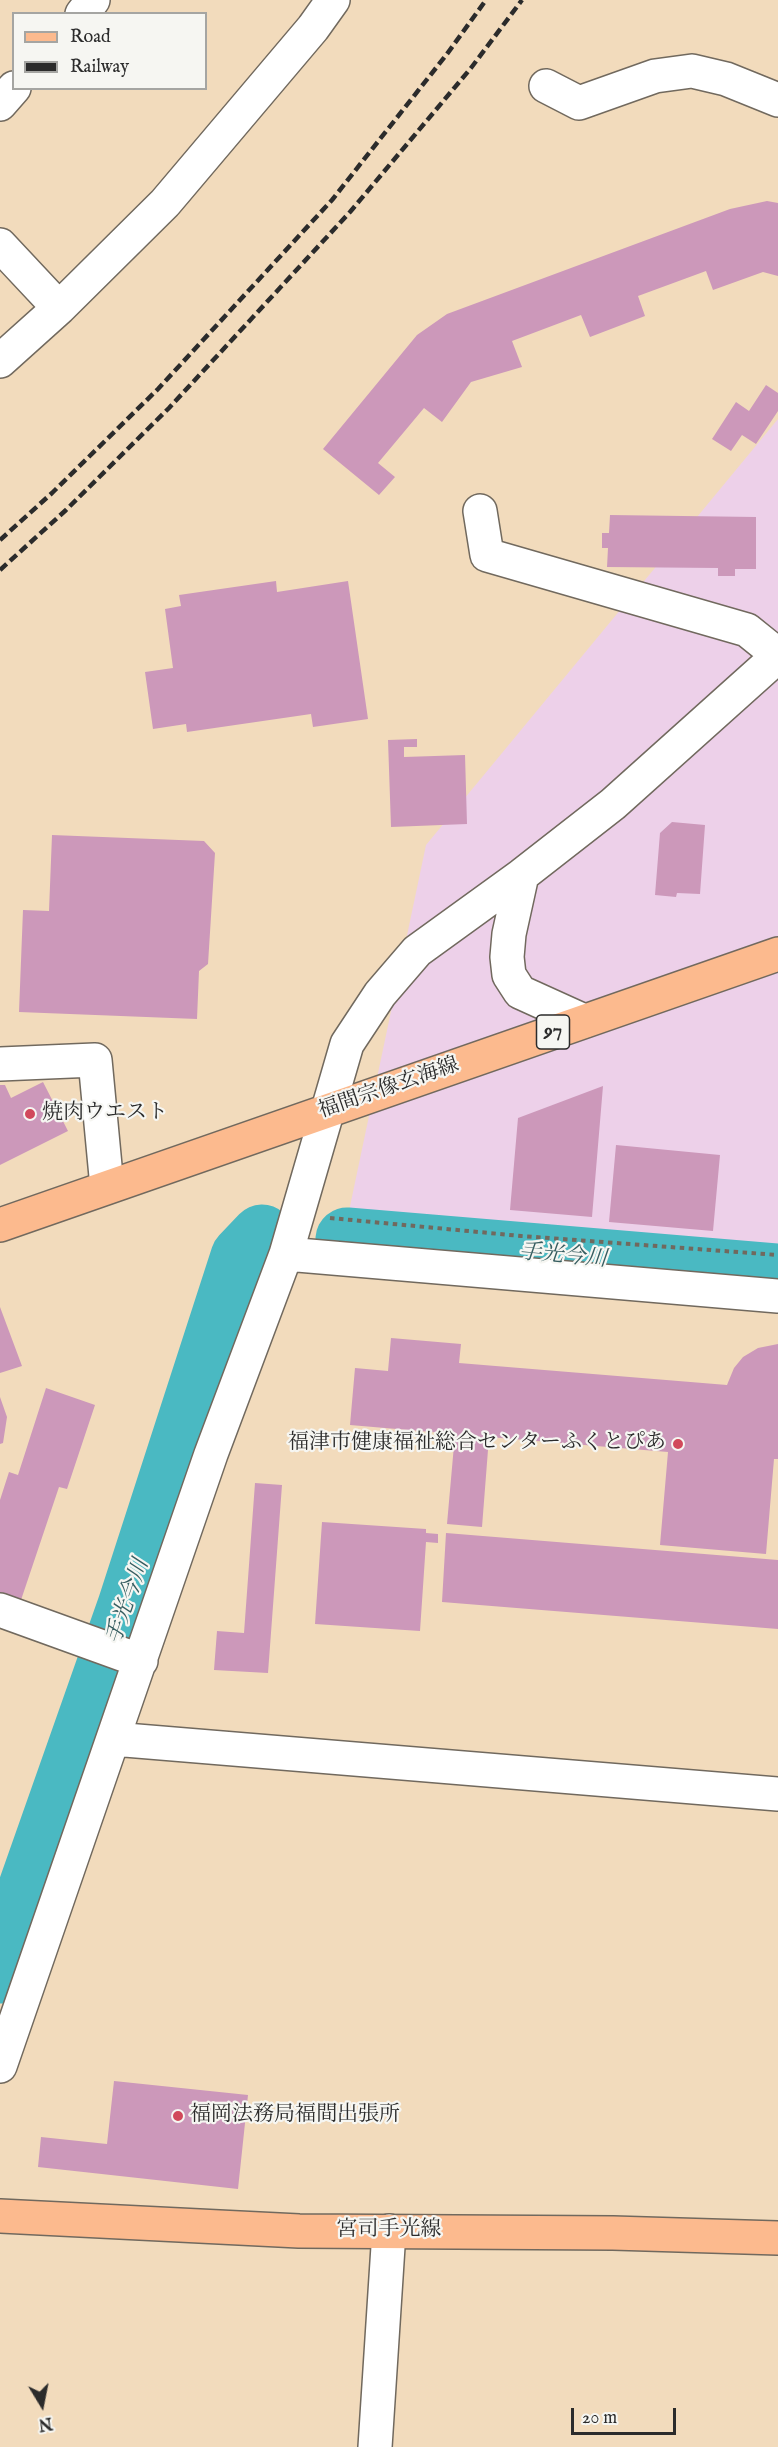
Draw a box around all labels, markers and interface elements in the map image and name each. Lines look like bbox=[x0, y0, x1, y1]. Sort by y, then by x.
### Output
legend bbox=[12, 12, 207, 90]
text: Road bbox=[70, 26, 111, 49]
text: Railway bbox=[70, 56, 129, 79]
road number: 97 bbox=[536, 1015, 570, 1049]
street label: 福間宗像玄海線 bbox=[315, 1053, 463, 1125]
place label: 焼肉ウエスト bbox=[42, 1101, 168, 1127]
marker: 焼肉ウエスト bbox=[23, 1107, 37, 1121]
water label: 手光今川 bbox=[518, 1240, 608, 1274]
place label: 福津市健康福祉総合センターふくとぴあ bbox=[288, 1431, 666, 1457]
marker: 福津市健康福祉総合センターふくとぴあ bbox=[671, 1437, 685, 1451]
water label: 手光今川 bbox=[102, 1556, 156, 1648]
place label: 福岡法務局福間出張所 bbox=[190, 2103, 400, 2129]
marker: 福岡法務局福間出張所 bbox=[171, 2109, 185, 2123]
street label: 宮司手光線 bbox=[337, 2218, 441, 2244]
north arrow bbox=[12, 2375, 72, 2435]
scale bar bbox=[574, 2396, 679, 2434]
text: 20 m bbox=[582, 2407, 617, 2430]
text: N bbox=[37, 2412, 54, 2434]

